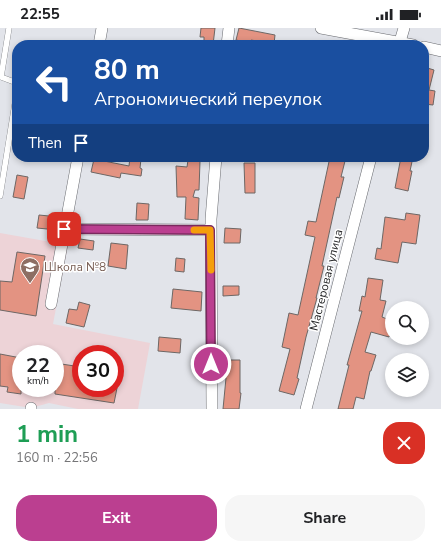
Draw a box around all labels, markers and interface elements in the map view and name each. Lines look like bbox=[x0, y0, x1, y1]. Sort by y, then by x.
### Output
text: 22:55 bbox=[20, 4, 60, 24]
text: 80 m bbox=[94, 51, 160, 89]
icon: left bbox=[28, 56, 80, 108]
text: Агрономический переулок bbox=[94, 87, 322, 111]
icon: arrive bbox=[70, 132, 92, 154]
text: Then bbox=[28, 133, 62, 153]
pin bbox=[47, 212, 81, 246]
icon: arrive bbox=[53, 218, 75, 240]
street label: Мастеровая улица bbox=[306, 228, 346, 332]
school or university icon: Школа №8 bbox=[19, 256, 41, 284]
place label: Школа №8 bbox=[44, 259, 106, 275]
map controls bbox=[385, 301, 429, 397]
button: search bbox=[385, 301, 429, 345]
position arrow bbox=[190, 343, 232, 385]
speed limit sign: 30 bbox=[72, 345, 124, 397]
text: 22 bbox=[26, 352, 50, 379]
button: layers bbox=[385, 353, 429, 397]
text: km/h bbox=[27, 374, 49, 388]
text: 1 min bbox=[16, 418, 78, 450]
button: close bbox=[383, 422, 425, 464]
text: 160 m · 22:56 bbox=[16, 449, 98, 467]
button: Exit bbox=[16, 495, 217, 541]
button: Share bbox=[225, 495, 425, 541]

